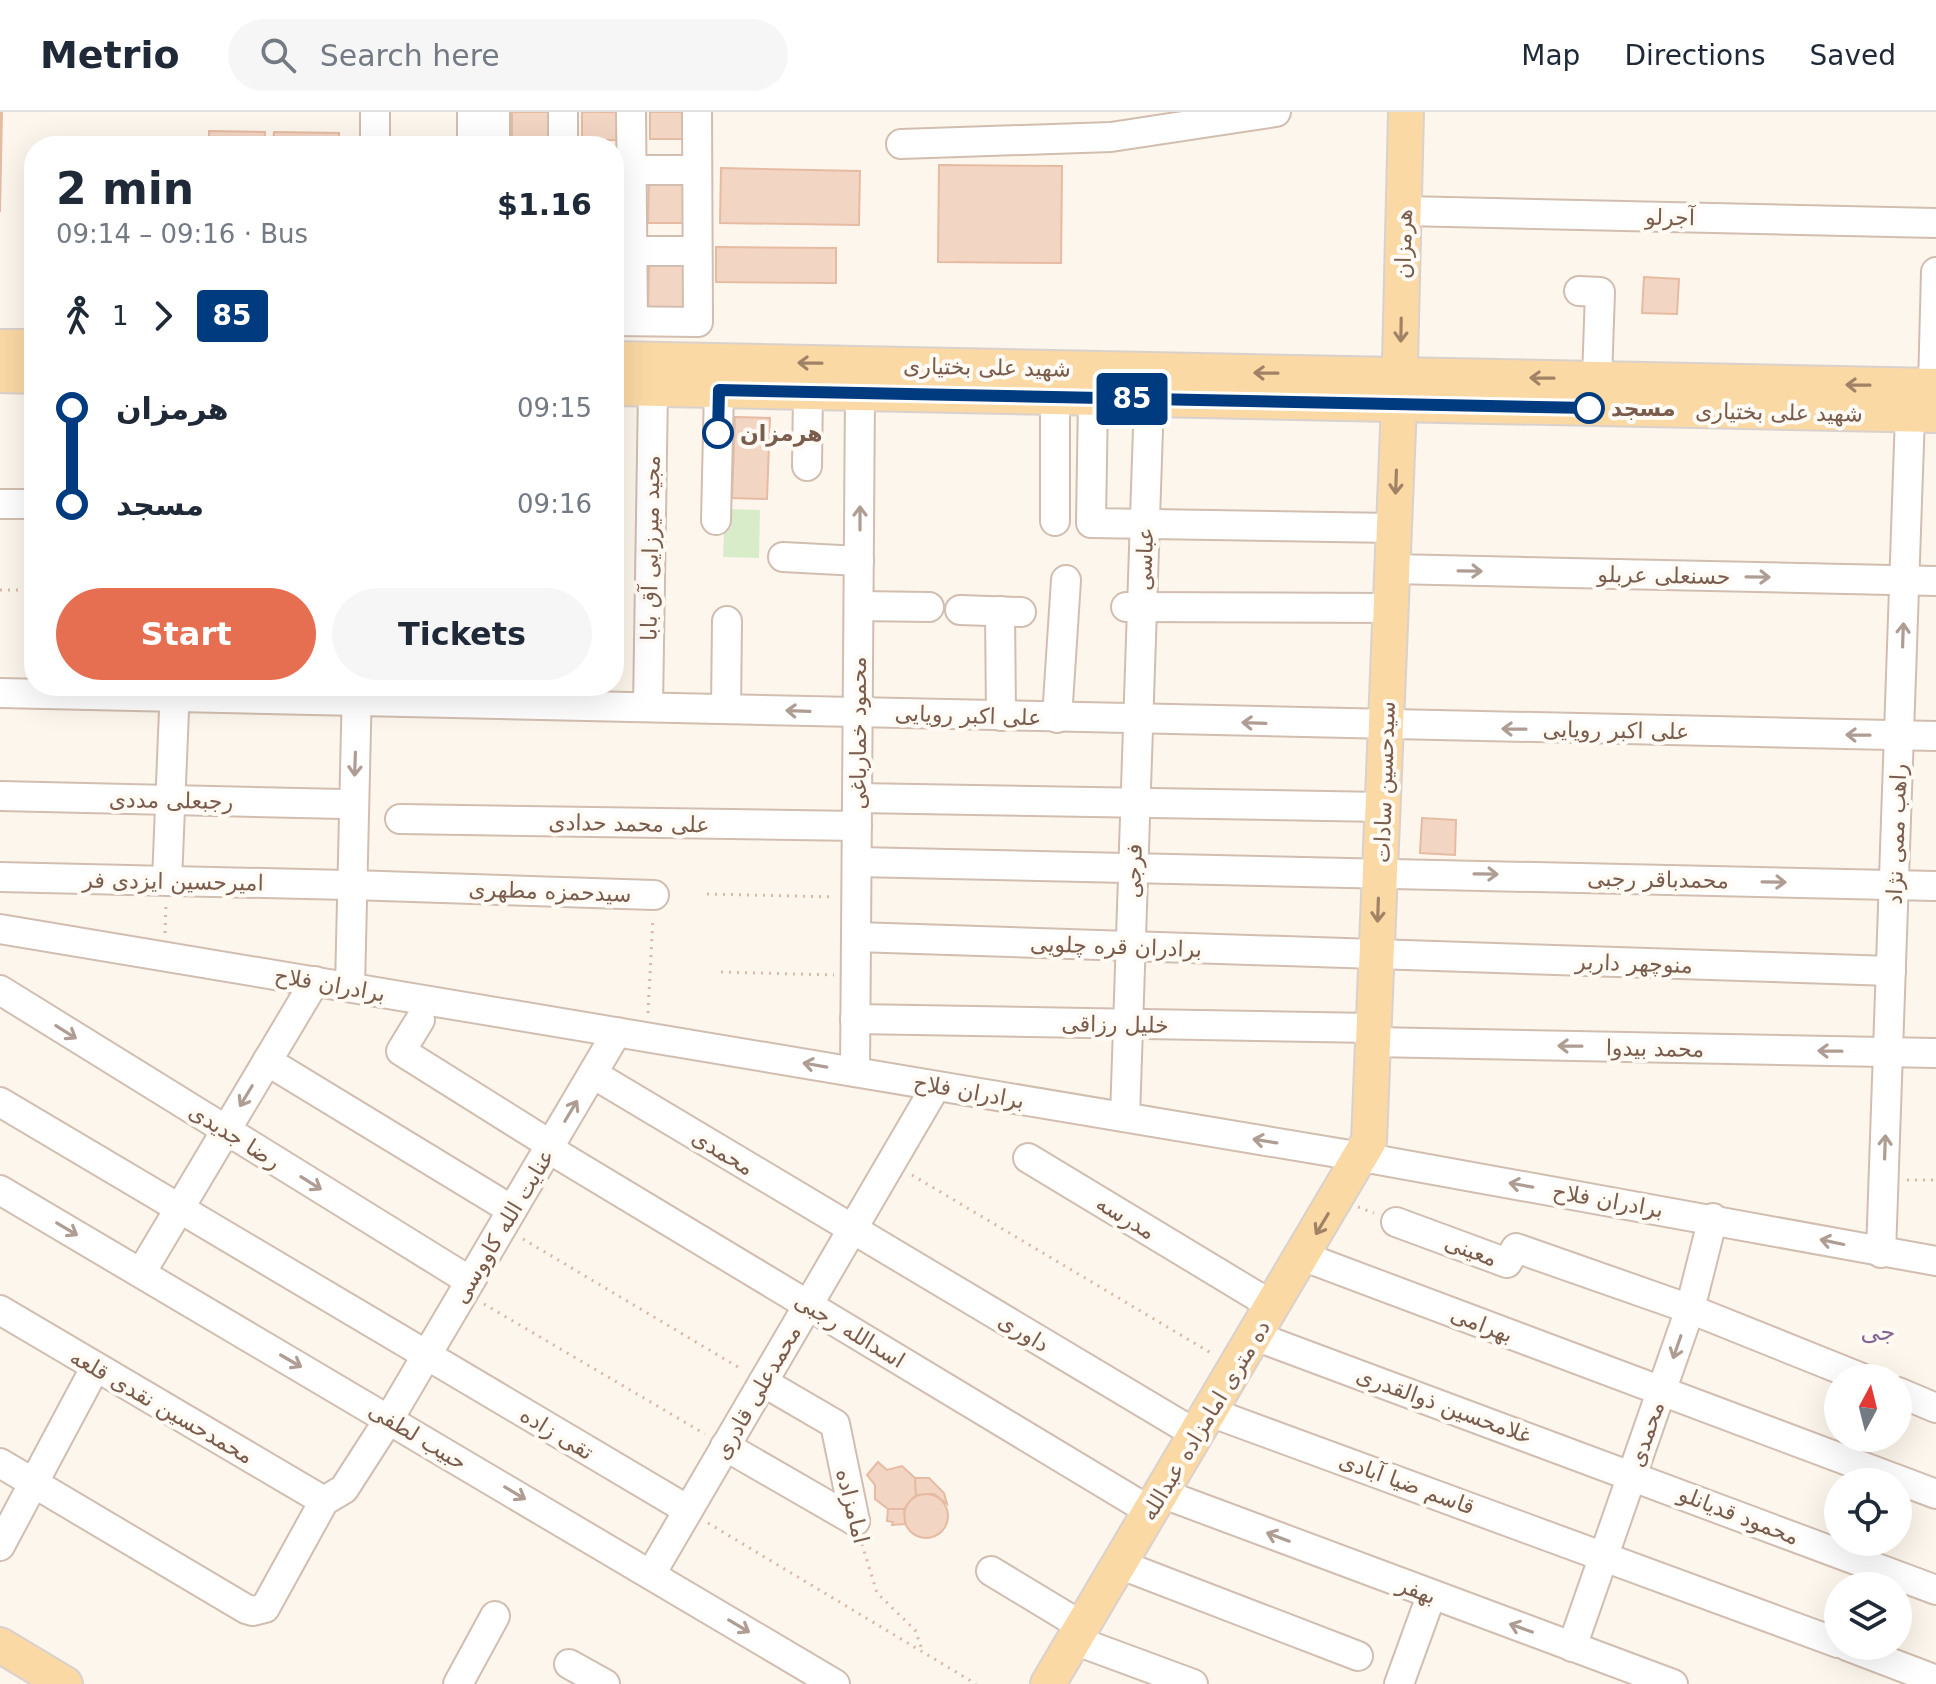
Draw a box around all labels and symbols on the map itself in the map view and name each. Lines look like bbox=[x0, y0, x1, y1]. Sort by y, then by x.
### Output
street label: آجرلو bbox=[1644, 204, 1696, 230]
street label: هرمزان bbox=[1390, 209, 1417, 279]
one-way arrow bbox=[1393, 316, 1409, 343]
street label: شهید علی بختیاری bbox=[903, 354, 1071, 381]
one-way arrow bbox=[797, 355, 824, 371]
one-way arrow bbox=[1253, 365, 1280, 380]
one-way arrow bbox=[1529, 370, 1556, 386]
line badge: 85 bbox=[1096, 373, 1168, 425]
one-way arrow bbox=[1845, 377, 1872, 392]
marker: مسجد bbox=[1574, 393, 1604, 423]
place label: مسجد bbox=[1611, 396, 1676, 421]
street label: شهید علی بختیاری bbox=[1695, 399, 1863, 426]
marker: هرمزان bbox=[703, 418, 733, 448]
place label: هرمزان bbox=[740, 421, 823, 447]
street label: مجید میرزایی آق بابا bbox=[635, 455, 665, 641]
one-way arrow bbox=[1388, 468, 1403, 495]
one-way arrow bbox=[852, 505, 868, 532]
street label: عباسی bbox=[1131, 527, 1158, 591]
street label: حسنعلی عربلو bbox=[1596, 562, 1731, 589]
one-way arrow bbox=[1456, 563, 1483, 579]
one-way arrow bbox=[1744, 569, 1771, 585]
one-way arrow bbox=[1895, 622, 1910, 649]
street label: محمود خمارباغی bbox=[846, 656, 871, 810]
street label: علی اکبر رویایی bbox=[894, 700, 1042, 731]
street label: سیدحسین سادات bbox=[1369, 701, 1400, 863]
one-way arrow bbox=[785, 703, 812, 718]
one-way arrow bbox=[1241, 715, 1268, 730]
street label: علی اکبر رویایی bbox=[1542, 717, 1690, 744]
one-way arrow bbox=[1501, 721, 1528, 736]
one-way arrow bbox=[1845, 727, 1872, 743]
one-way arrow bbox=[347, 750, 363, 777]
street label: راهب ممی نژاد bbox=[1882, 763, 1911, 905]
street label: رجبعلی مددی bbox=[109, 787, 233, 814]
street label: علی محمد حدادی bbox=[548, 810, 710, 837]
street label: فرجی bbox=[1120, 843, 1147, 899]
street label: محمدباقر رجبی bbox=[1587, 866, 1729, 893]
street label: امیرحسین ایزدی فر bbox=[81, 867, 264, 896]
one-way arrow bbox=[1472, 867, 1499, 882]
one-way arrow bbox=[1760, 874, 1787, 889]
street label: سیدحمزه مطهری bbox=[468, 876, 632, 907]
one-way arrow bbox=[1371, 896, 1386, 923]
street label: برادران قره چلویی bbox=[1030, 931, 1202, 962]
street label: منوچهر داربر bbox=[1574, 949, 1693, 978]
street label: برادران فلاح bbox=[273, 962, 387, 1007]
street label: خلیل رزاقی bbox=[1061, 1011, 1169, 1038]
one-way arrow bbox=[54, 1024, 77, 1040]
street label: محمد بیدوا bbox=[1606, 1035, 1704, 1062]
one-way arrow bbox=[1557, 1038, 1584, 1054]
one-way arrow bbox=[1817, 1044, 1844, 1059]
one-way arrow bbox=[803, 1057, 828, 1072]
street label: برادران فلاح bbox=[912, 1069, 1026, 1114]
one-way arrow bbox=[238, 1084, 254, 1107]
street label: رضا جدیدی bbox=[184, 1099, 285, 1174]
one-way arrow bbox=[563, 1100, 579, 1123]
street label: محمدی bbox=[687, 1124, 758, 1181]
one-way arrow bbox=[1253, 1132, 1278, 1147]
one-way arrow bbox=[1877, 1134, 1892, 1161]
street label: عنایت‌ الله کاووسی bbox=[448, 1145, 559, 1308]
one-way arrow bbox=[299, 1175, 322, 1191]
one-way arrow bbox=[1509, 1176, 1534, 1191]
street label: برادران فلاح bbox=[1551, 1178, 1665, 1223]
street label: مدرسه bbox=[1092, 1190, 1160, 1245]
one-way arrow bbox=[1314, 1212, 1330, 1235]
one-way arrow bbox=[55, 1222, 78, 1238]
street label: معینی bbox=[1441, 1229, 1500, 1271]
one-way arrow bbox=[1819, 1234, 1845, 1249]
street label: اسدالله رجبی bbox=[790, 1288, 909, 1373]
street label: بهرامی bbox=[1447, 1301, 1516, 1348]
street label: داوری bbox=[994, 1308, 1053, 1357]
street label: ده متری امامزاده عبدالله bbox=[1136, 1316, 1275, 1525]
district label: جی bbox=[1861, 1318, 1895, 1346]
street label: محمدعلی قادری bbox=[709, 1321, 806, 1464]
one-way arrow bbox=[1668, 1334, 1683, 1359]
street label: محمدحسین نقدی قلعه bbox=[66, 1344, 258, 1469]
one-way arrow bbox=[279, 1354, 302, 1370]
street label: غلامحسین ذوالقدری bbox=[1353, 1362, 1535, 1449]
north arrow bbox=[1824, 1364, 1912, 1452]
street label: حبیب لطفی bbox=[364, 1397, 471, 1475]
street label: محمدی bbox=[1624, 1398, 1669, 1470]
street label: تقی زاده bbox=[516, 1402, 598, 1465]
street label: قاسم ضیا آبادی bbox=[1335, 1446, 1478, 1520]
street label: امامزاده bbox=[831, 1466, 874, 1546]
street label: محمود قدیانلو bbox=[1674, 1481, 1802, 1550]
one-way arrow bbox=[503, 1486, 526, 1502]
one-way arrow bbox=[1266, 1529, 1290, 1543]
street label: بهفر bbox=[1393, 1571, 1440, 1609]
one-way arrow bbox=[727, 1618, 750, 1634]
one-way arrow bbox=[1509, 1620, 1534, 1635]

